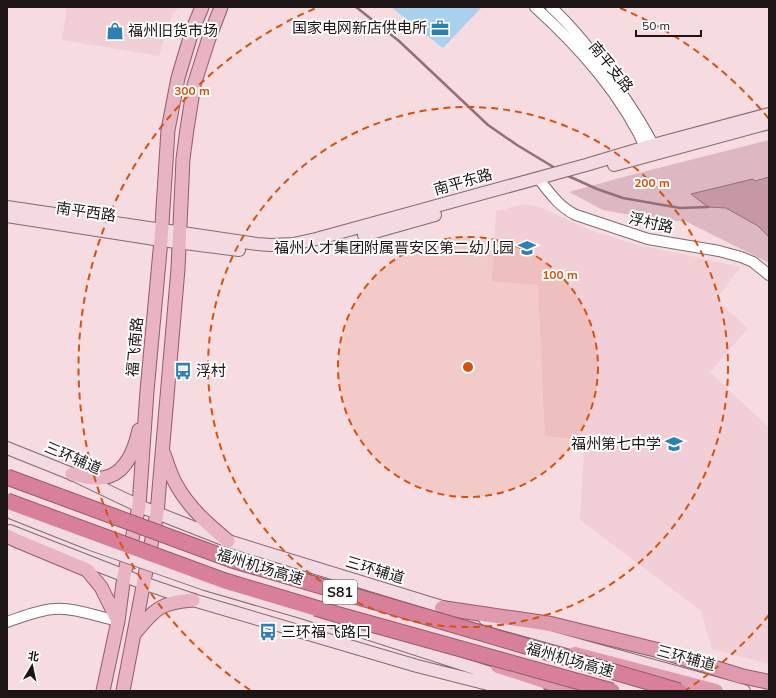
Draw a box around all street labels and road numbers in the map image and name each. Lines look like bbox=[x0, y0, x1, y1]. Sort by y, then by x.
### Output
street label: 南平支路 bbox=[585, 37, 638, 96]
street label: 南平东路 bbox=[431, 164, 494, 199]
street label: 南平西路 bbox=[55, 198, 117, 225]
street label: 浮村路 bbox=[627, 208, 675, 237]
street label: 福飞南路 bbox=[122, 316, 147, 378]
street label: 三环辅道 bbox=[42, 437, 105, 478]
street label: 福州机场高速 bbox=[214, 544, 306, 589]
street label: 三环辅道 bbox=[344, 552, 407, 587]
road number: S81 bbox=[323, 580, 357, 604]
street label: 福州机场高速 bbox=[524, 638, 616, 681]
street label: 三环辅道 bbox=[655, 641, 718, 674]

